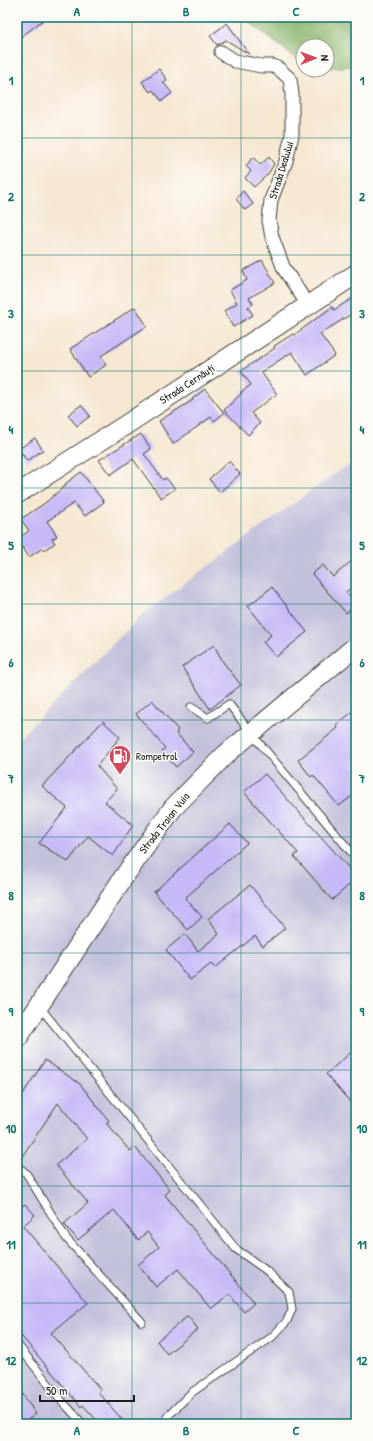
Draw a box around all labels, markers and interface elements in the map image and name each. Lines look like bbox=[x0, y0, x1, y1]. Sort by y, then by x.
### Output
text: A bbox=[74, 2, 81, 20]
text: B bbox=[183, 2, 190, 20]
text: C bbox=[292, 2, 300, 20]
north arrow bbox=[295, 38, 335, 78]
text: N bbox=[318, 55, 332, 61]
text: 1 bbox=[9, 71, 14, 89]
text: 1 bbox=[360, 71, 365, 89]
street label: Strada Dealului bbox=[266, 139, 296, 201]
text: 2 bbox=[8, 187, 15, 205]
text: 2 bbox=[359, 187, 366, 205]
text: 3 bbox=[8, 304, 14, 322]
text: 3 bbox=[359, 304, 365, 322]
street label: Strada Cernăuți bbox=[157, 361, 217, 407]
text: 4 bbox=[9, 420, 14, 438]
text: 4 bbox=[360, 420, 365, 438]
text: 5 bbox=[8, 536, 14, 554]
text: 5 bbox=[359, 536, 365, 554]
text: 6 bbox=[8, 653, 14, 671]
text: 6 bbox=[359, 653, 365, 671]
fuel station icon: Rompetrol bbox=[107, 743, 133, 776]
place label: Rompetrol bbox=[136, 749, 177, 763]
text: 7 bbox=[7, 769, 15, 787]
text: 7 bbox=[358, 769, 366, 787]
street label: Strada Traian Vuia bbox=[136, 789, 193, 856]
text: 8 bbox=[8, 886, 14, 904]
text: 8 bbox=[359, 886, 365, 904]
text: 9 bbox=[9, 1002, 14, 1020]
text: 9 bbox=[360, 1002, 365, 1020]
text: 10 bbox=[6, 1119, 16, 1137]
text: 10 bbox=[357, 1119, 367, 1137]
text: 11 bbox=[6, 1235, 16, 1253]
text: 11 bbox=[357, 1235, 367, 1253]
text: 12 bbox=[6, 1351, 17, 1369]
text: 12 bbox=[357, 1351, 368, 1369]
scale bar bbox=[40, 1377, 134, 1403]
text: 50 m bbox=[46, 1382, 67, 1399]
text: A bbox=[74, 1421, 81, 1439]
text: B bbox=[183, 1421, 190, 1439]
text: C bbox=[292, 1421, 300, 1439]

